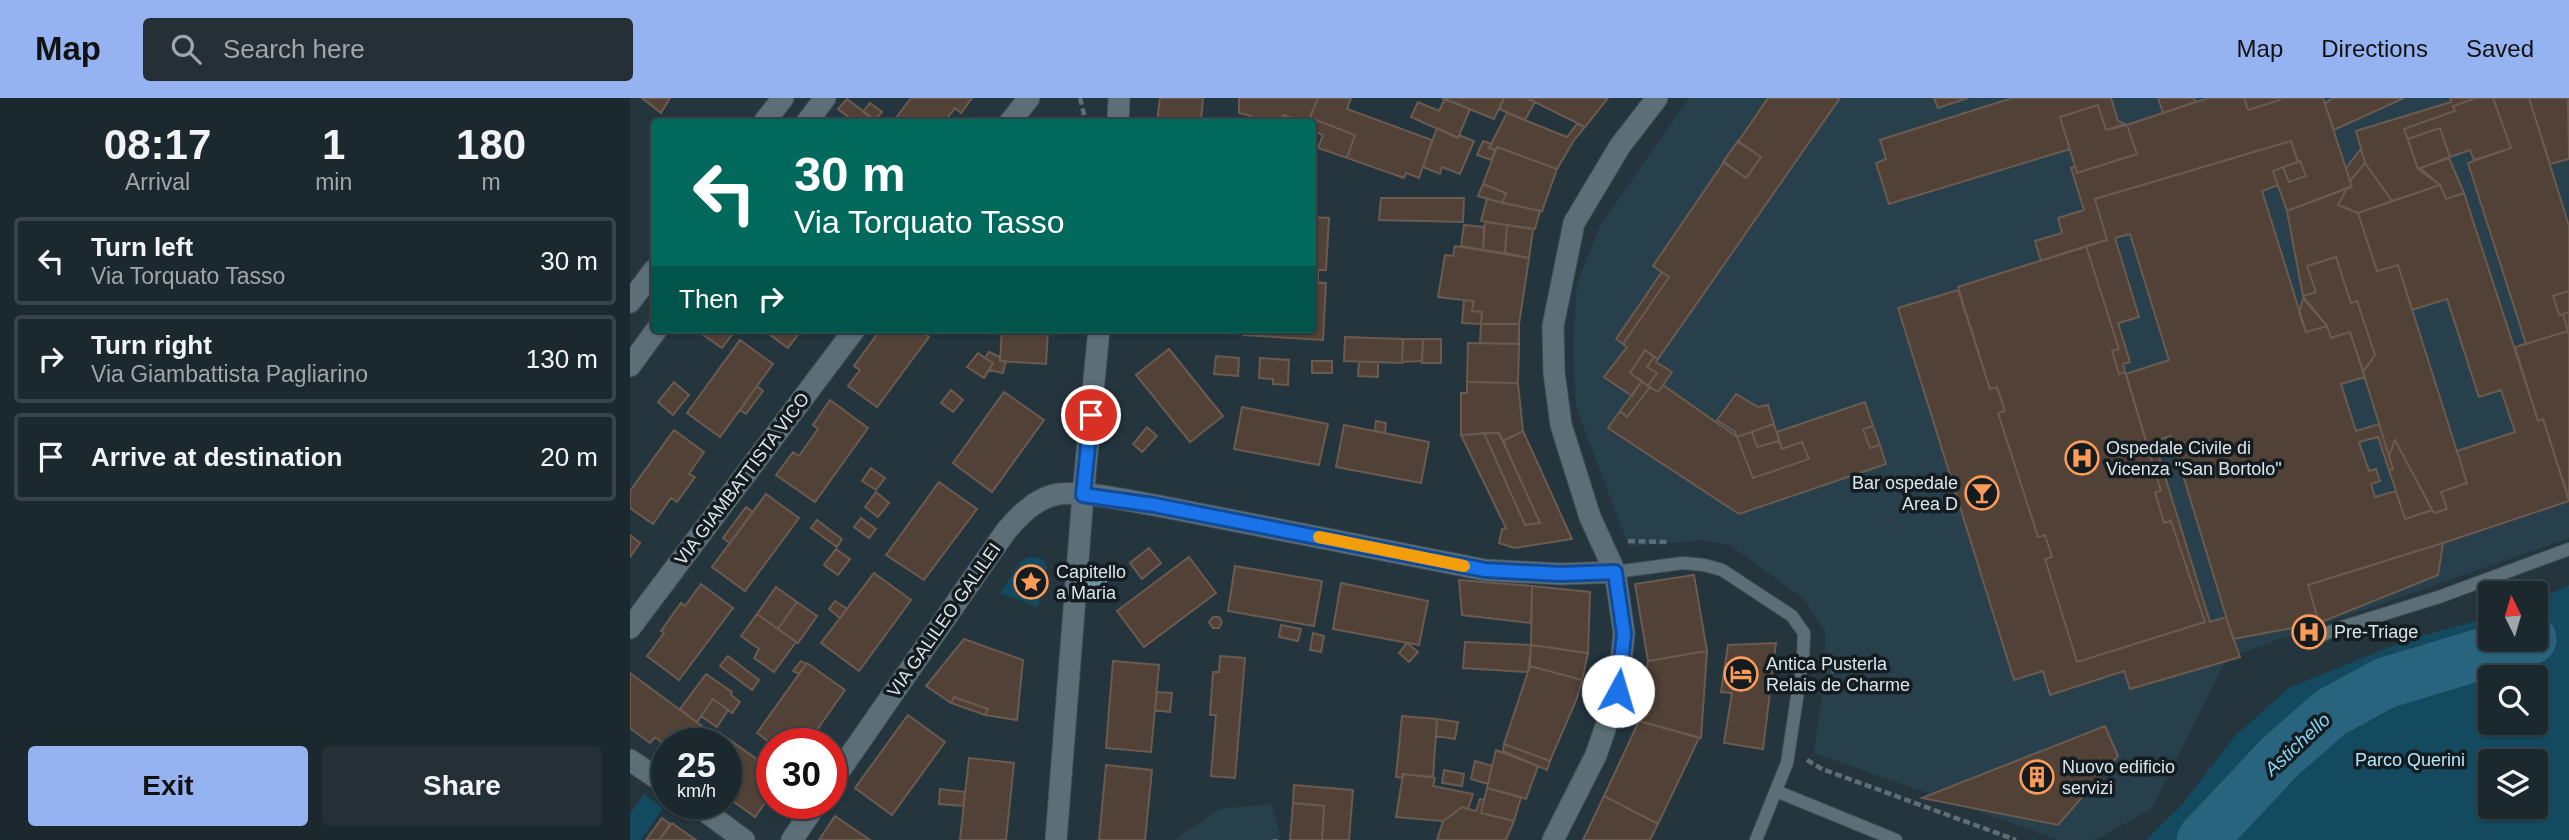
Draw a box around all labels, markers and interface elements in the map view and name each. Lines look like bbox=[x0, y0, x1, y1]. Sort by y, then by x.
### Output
search box bbox=[143, 18, 633, 81]
text: Map bbox=[35, 30, 101, 67]
icon: search bbox=[167, 30, 205, 68]
text: Search here bbox=[223, 34, 365, 64]
text: Map bbox=[2237, 35, 2283, 62]
text: Directions bbox=[2321, 35, 2428, 62]
text: Saved bbox=[2466, 35, 2534, 62]
text: 08:17 bbox=[104, 121, 211, 168]
text: 1 bbox=[322, 121, 345, 168]
text: 180 bbox=[456, 121, 526, 168]
icon: left bbox=[679, 147, 770, 238]
text: 30 m bbox=[794, 147, 906, 201]
text: Arrival bbox=[125, 169, 190, 195]
text: min bbox=[315, 169, 352, 195]
text: m bbox=[482, 169, 501, 195]
text: Via Torquato Tasso bbox=[794, 204, 1064, 240]
text: Turn left bbox=[91, 232, 193, 262]
icon: left bbox=[32, 242, 70, 280]
text: 30 m bbox=[540, 246, 598, 276]
text: Via Torquato Tasso bbox=[91, 263, 285, 289]
icon: right bbox=[752, 280, 790, 318]
text: Then bbox=[679, 284, 738, 314]
text: Turn right bbox=[91, 330, 212, 360]
icon: right bbox=[32, 340, 70, 378]
text: 130 m bbox=[526, 344, 598, 374]
text: Via Giambattista Pagliarino bbox=[91, 361, 368, 387]
pin bbox=[1061, 385, 1121, 445]
street label: VIA GIAMBATTISTA VICO bbox=[671, 389, 813, 569]
icon: arrive bbox=[1072, 396, 1110, 434]
icon: arrive bbox=[32, 438, 70, 476]
place label: Ospedale Civile di Vicenza "San Bortolo" bbox=[2106, 438, 2282, 479]
hospital icon: Ospedale Civile di Vicenza "San Bortolo" bbox=[2063, 439, 2101, 477]
text: Arrive at destination bbox=[91, 442, 342, 472]
text: 20 m bbox=[540, 442, 598, 472]
place label: Bar ospedale Area D bbox=[1852, 473, 1958, 514]
bar icon: Bar ospedale Area D bbox=[1963, 474, 2001, 512]
street label: VIA GALILEO GALILEI bbox=[883, 539, 1005, 701]
place label: Capitello a Maria bbox=[1056, 562, 1126, 603]
place icon: Capitello a Maria bbox=[1012, 563, 1050, 601]
north arrow bbox=[2478, 581, 2548, 651]
map controls bbox=[2478, 581, 2548, 819]
hospital icon: Pre-Triage bbox=[2290, 613, 2328, 651]
place label: Pre-Triage bbox=[2334, 622, 2418, 642]
position arrow bbox=[1581, 654, 1655, 728]
place label: Antica Pusterla Relais de Charme bbox=[1766, 654, 1910, 695]
hotel icon: Antica Pusterla Relais de Charme bbox=[1722, 655, 1760, 693]
button: search bbox=[2478, 665, 2548, 735]
water label: Astichello bbox=[2260, 709, 2334, 780]
speed limit sign: 30 bbox=[756, 728, 847, 819]
text: 25 bbox=[677, 745, 716, 784]
button: Exit bbox=[28, 746, 308, 826]
button: Share bbox=[322, 746, 602, 826]
button: layers bbox=[2478, 749, 2548, 819]
park label: Parco Querini bbox=[2355, 750, 2465, 770]
place label: Nuovo edificio servizi bbox=[2062, 757, 2175, 798]
building icon: Nuovo edificio servizi bbox=[2018, 758, 2056, 796]
text: km/h bbox=[677, 781, 716, 801]

